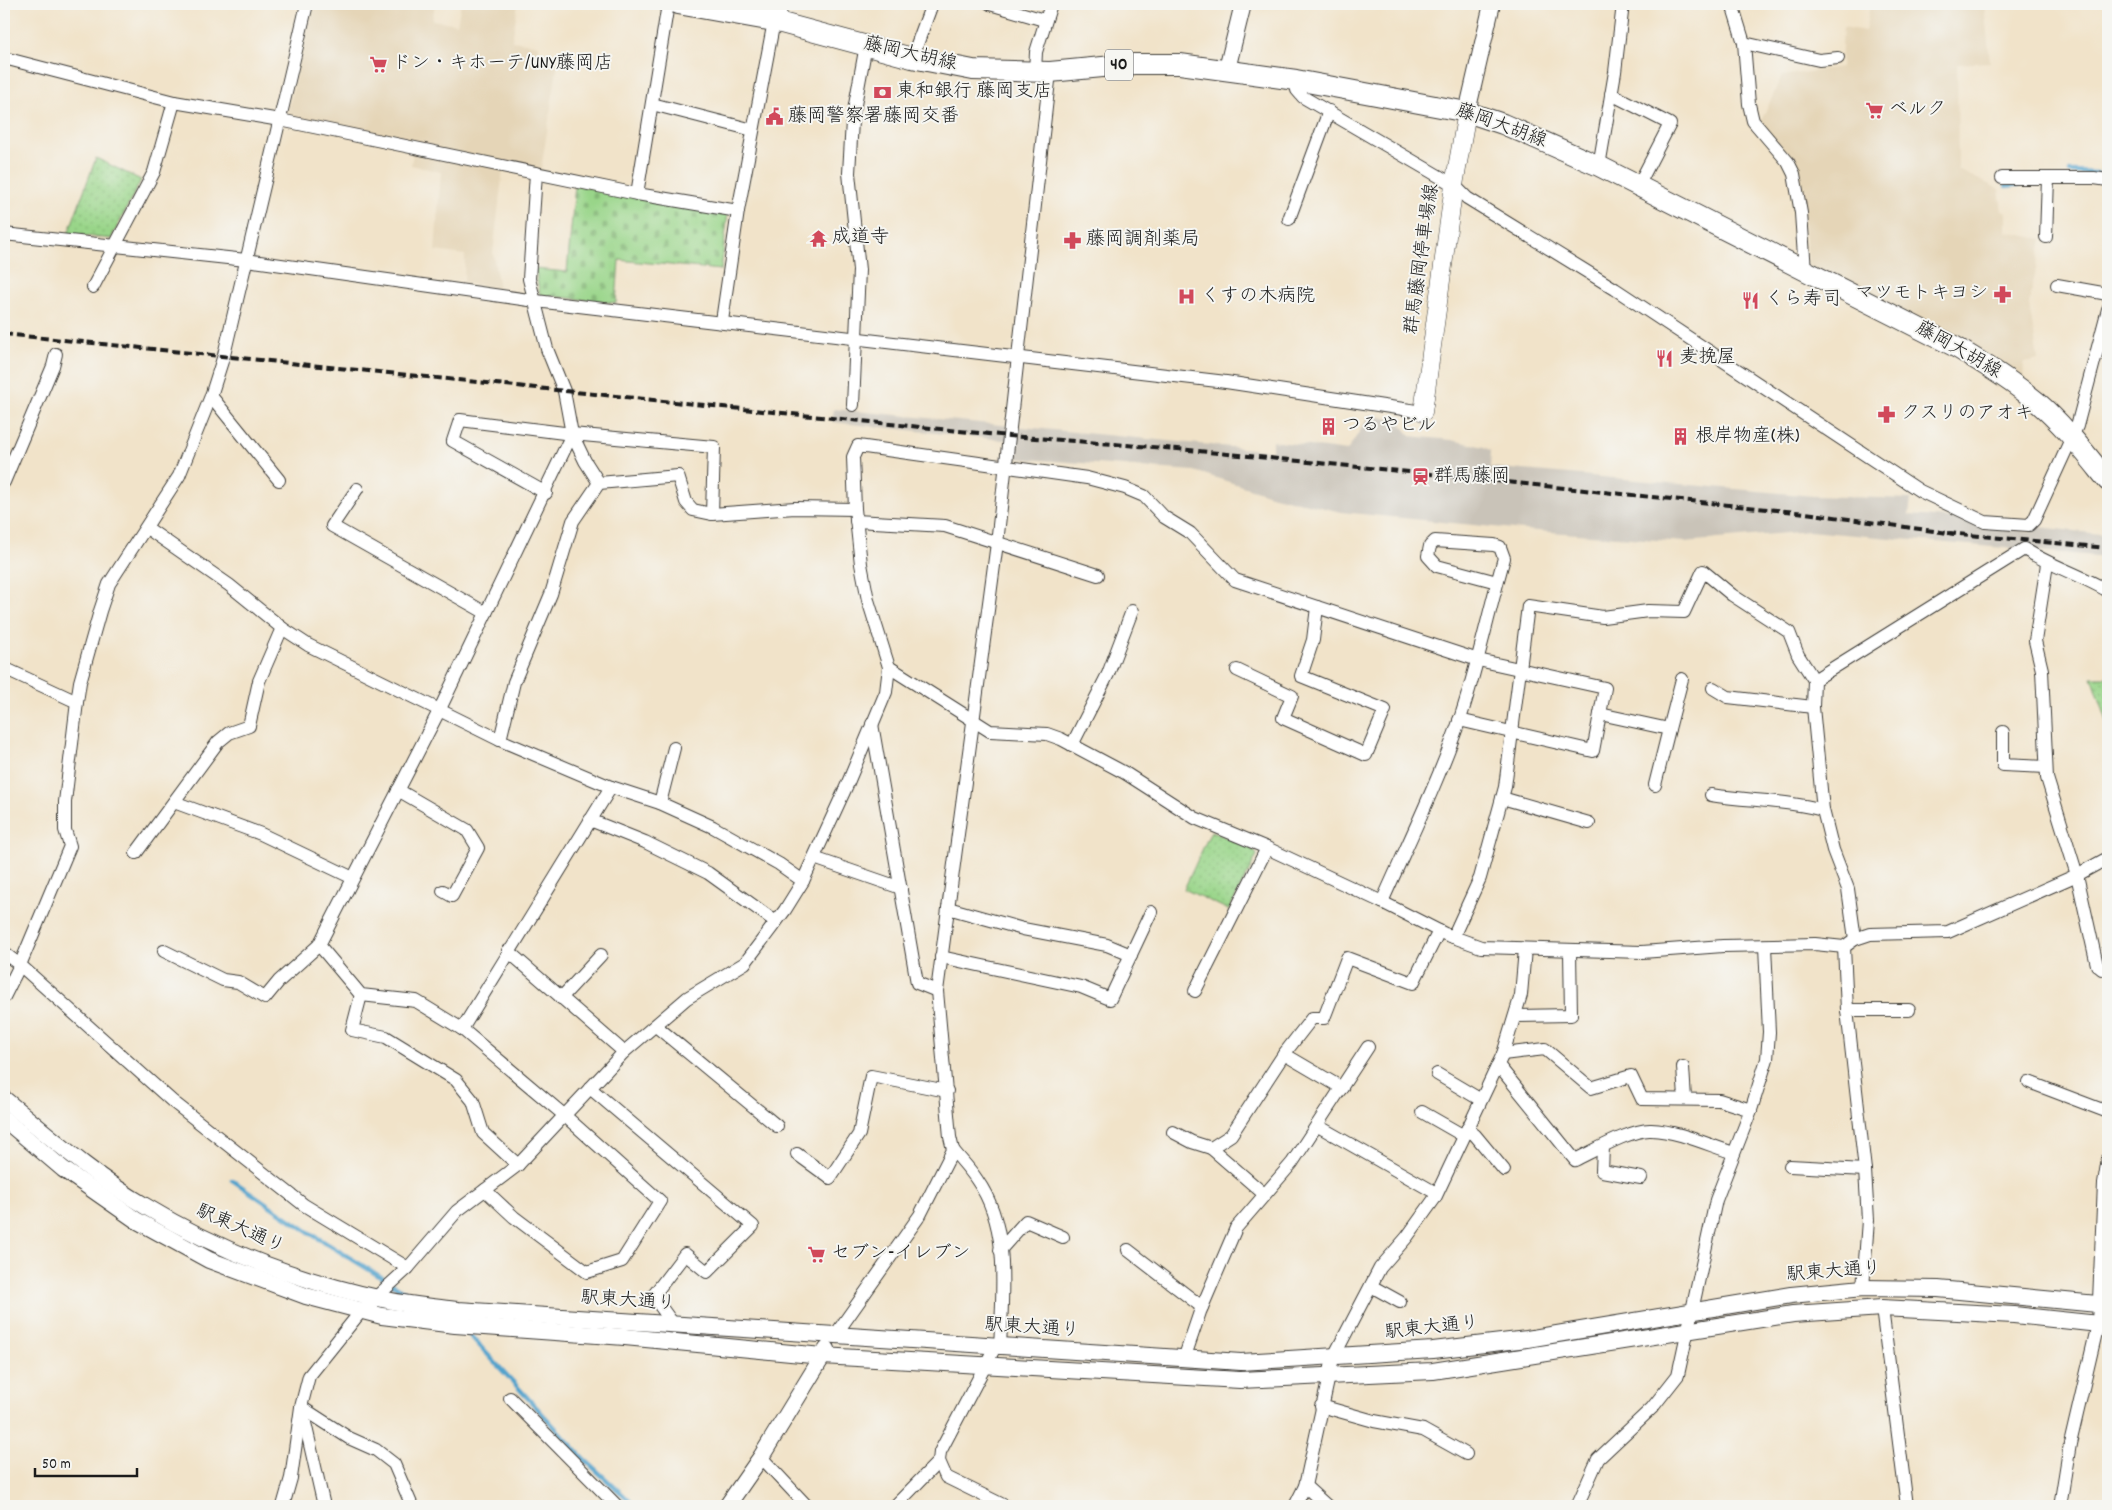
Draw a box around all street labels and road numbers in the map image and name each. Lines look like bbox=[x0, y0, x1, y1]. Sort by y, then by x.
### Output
street label: 藤岡大胡線 bbox=[861, 31, 959, 79]
road number: 40 bbox=[1105, 50, 1133, 80]
street label: 藤岡大胡線 bbox=[1452, 98, 1550, 156]
street label: 群馬藤岡停車場線 bbox=[1399, 182, 1447, 336]
street label: 藤岡大胡線 bbox=[1910, 316, 2006, 386]
street label: 駅東大通り bbox=[191, 1198, 289, 1262]
street label: 駅東大通り bbox=[1786, 1256, 1882, 1290]
street label: 駅東大通り bbox=[580, 1285, 676, 1319]
street label: 駅東大通り bbox=[1383, 1311, 1481, 1347]
street label: 駅東大通り bbox=[984, 1312, 1080, 1346]

